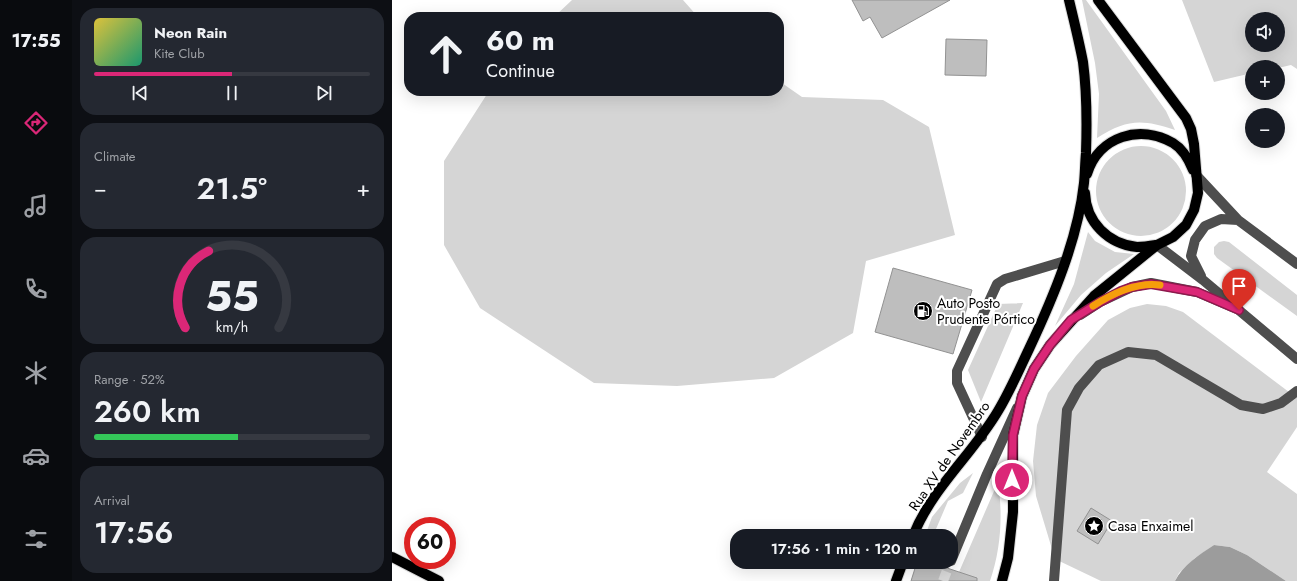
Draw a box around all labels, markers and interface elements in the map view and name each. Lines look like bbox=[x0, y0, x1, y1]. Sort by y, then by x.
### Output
map controls bbox=[1245, 12, 1285, 148]
button: sound bbox=[1245, 12, 1285, 52]
text: 60 m bbox=[486, 20, 555, 61]
text: Neon Rain bbox=[154, 22, 227, 44]
text: 17:55 bbox=[11, 28, 61, 54]
icon: ahead bbox=[420, 28, 472, 80]
text: Kite Club bbox=[154, 44, 205, 63]
text: Continue bbox=[486, 58, 555, 84]
button: + bbox=[1245, 60, 1285, 100]
icon: previous bbox=[129, 82, 151, 104]
icon: pause bbox=[221, 82, 243, 104]
icon: next bbox=[313, 82, 335, 104]
button: − bbox=[1245, 108, 1285, 148]
icon: directions bbox=[22, 109, 50, 137]
text: Climate bbox=[94, 147, 135, 166]
text: 21.5° bbox=[197, 167, 267, 210]
text: − bbox=[94, 172, 107, 204]
text: + bbox=[356, 172, 370, 204]
icon: music bbox=[22, 192, 50, 220]
text: 55 bbox=[205, 266, 259, 327]
pin bbox=[1222, 269, 1256, 310]
icon: phone bbox=[22, 275, 50, 303]
icon: arrive bbox=[1228, 275, 1250, 297]
place label: Auto Posto Prudente Pórtico bbox=[937, 293, 1035, 329]
fuel station icon: Auto Posto Prudente Pórtico bbox=[912, 300, 934, 322]
text: km/h bbox=[216, 317, 248, 337]
icon: climate bbox=[22, 359, 50, 387]
text: Range · 52% bbox=[94, 370, 165, 389]
text: 260 km bbox=[94, 390, 201, 433]
street label: Rua XV de Novembro bbox=[904, 397, 995, 515]
icon: car bbox=[22, 442, 50, 470]
position arrow bbox=[991, 459, 1033, 501]
text: Arrival bbox=[94, 491, 130, 510]
text: 17:56 bbox=[94, 511, 173, 554]
place icon: Casa Enxaimel bbox=[1083, 515, 1105, 537]
place label: Casa Enxaimel bbox=[1108, 516, 1194, 536]
speed limit sign: 60 bbox=[404, 517, 456, 569]
icon: filters bbox=[22, 525, 50, 553]
text: 17:56 · 1 min · 120 m bbox=[771, 538, 917, 560]

